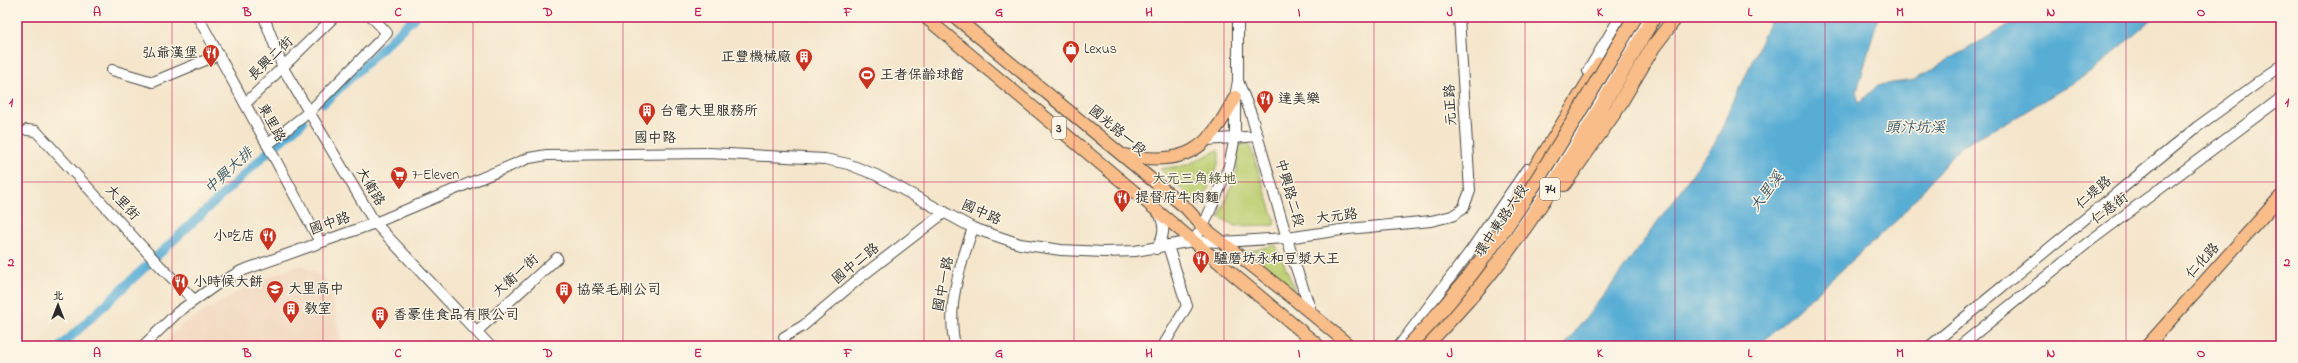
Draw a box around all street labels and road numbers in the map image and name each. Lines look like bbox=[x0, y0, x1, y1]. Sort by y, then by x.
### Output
street label: 長興二街 bbox=[244, 32, 298, 86]
street label: 元正路 bbox=[1439, 83, 1463, 127]
street label: 東里路 bbox=[252, 100, 290, 146]
street label: 國光路一段 bbox=[1083, 100, 1151, 162]
road number: 3 bbox=[1052, 117, 1066, 139]
street label: 國中路 bbox=[634, 128, 676, 149]
street label: 中興路二段 bbox=[1269, 156, 1309, 230]
street label: 大衛路 bbox=[350, 164, 390, 210]
street label: 仁堤路 bbox=[2071, 171, 2117, 215]
road number: 74 bbox=[1540, 178, 1560, 200]
street label: 大里街 bbox=[100, 180, 144, 226]
street label: 環中東路六段 bbox=[1470, 180, 1534, 262]
street label: 仁慈街 bbox=[2087, 188, 2133, 230]
street label: 國中路 bbox=[958, 195, 1004, 231]
street label: 大元路 bbox=[1315, 204, 1359, 230]
street label: 國中路 bbox=[307, 207, 353, 241]
street label: 國中二路 bbox=[828, 238, 884, 290]
street label: 仁化路 bbox=[2181, 238, 2225, 284]
street label: 大衛一街 bbox=[488, 249, 544, 303]
street label: 國中一路 bbox=[928, 255, 960, 313]

